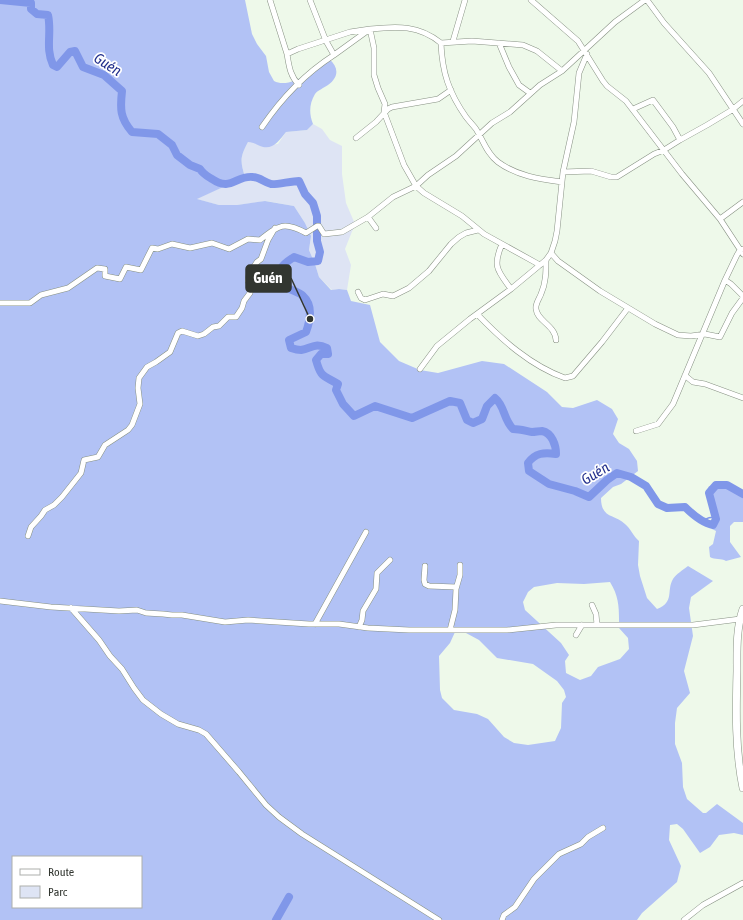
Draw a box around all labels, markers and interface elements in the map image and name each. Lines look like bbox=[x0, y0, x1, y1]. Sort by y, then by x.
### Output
water label: Guén bbox=[91, 49, 125, 79]
callout: Guén bbox=[246, 265, 291, 292]
text: Guén bbox=[253, 269, 283, 286]
water label: Guén bbox=[578, 458, 612, 488]
legend bbox=[12, 856, 142, 908]
text: Route bbox=[48, 865, 74, 879]
text: Parc bbox=[48, 885, 68, 899]

